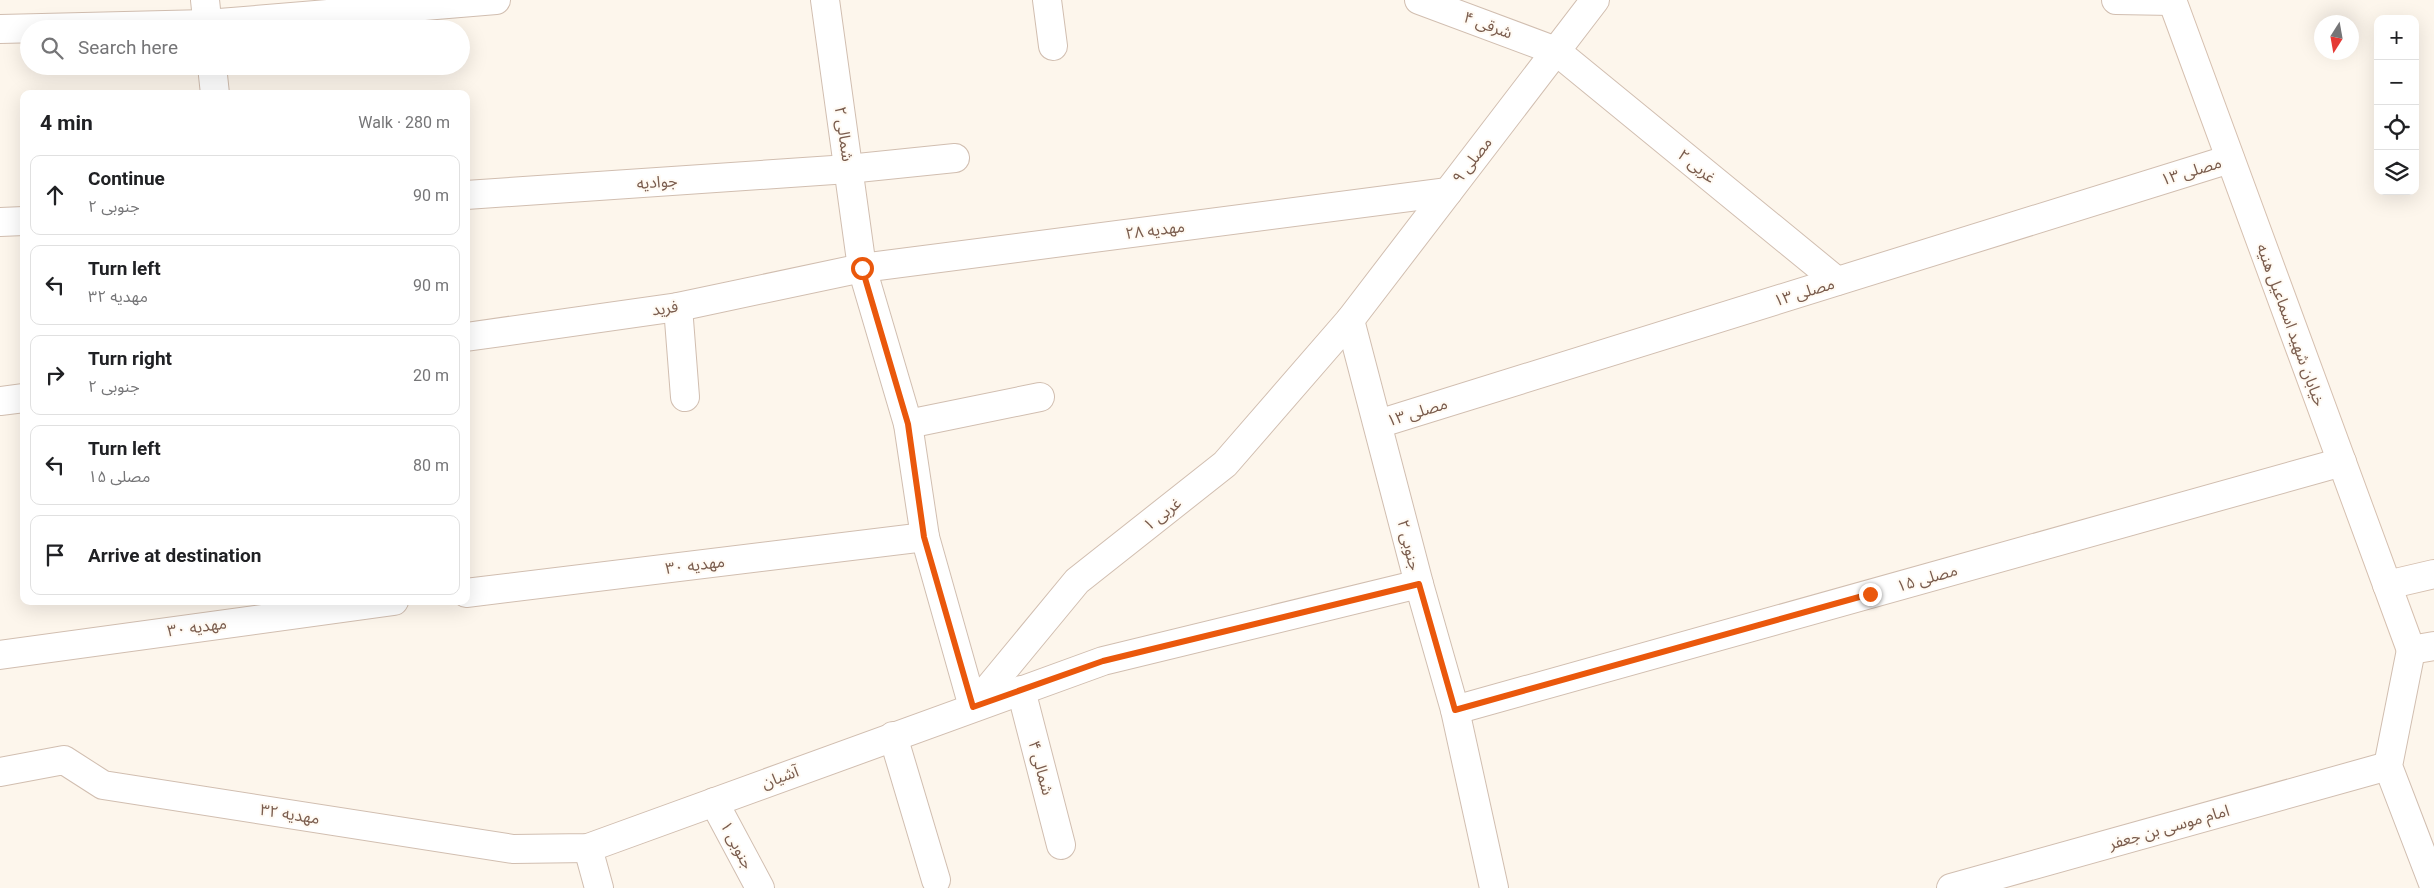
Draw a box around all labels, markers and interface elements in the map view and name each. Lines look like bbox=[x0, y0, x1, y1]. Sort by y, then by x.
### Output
street label: ۴ شرقی bbox=[1461, 7, 1515, 43]
north arrow bbox=[2314, 15, 2359, 60]
map controls bbox=[2374, 15, 2419, 195]
button: + bbox=[2374, 15, 2419, 60]
search box bbox=[20, 20, 470, 75]
icon: search bbox=[38, 34, 66, 62]
text: Search here bbox=[78, 36, 178, 59]
button: − bbox=[2374, 60, 2419, 105]
street label: ۲ شمالی bbox=[831, 105, 857, 163]
button: locate bbox=[2374, 105, 2419, 150]
text: 4 min bbox=[40, 111, 93, 135]
text: Walk · 280 m bbox=[358, 113, 450, 132]
street label: مصلی ۹ bbox=[1448, 133, 1496, 187]
street label: ۲ غربی bbox=[1674, 145, 1720, 187]
button: layers bbox=[2374, 150, 2419, 195]
street label: مصلی ۱۳ bbox=[2158, 153, 2224, 189]
text: Continue bbox=[88, 167, 165, 190]
street label: جوادیه bbox=[636, 171, 678, 193]
icon: ahead bbox=[41, 181, 69, 209]
text: 90 m bbox=[413, 186, 449, 205]
text: ۲ جنوبی bbox=[88, 197, 140, 216]
street label: مهدیه ۲۸ bbox=[1124, 217, 1186, 243]
street label: خیابان شهید اسماعیل هنیه bbox=[2253, 241, 2329, 409]
text: Turn left bbox=[88, 257, 161, 280]
route start bbox=[851, 257, 874, 280]
icon: left bbox=[41, 271, 69, 299]
street label: مصلی ۱۳ bbox=[1771, 274, 1837, 310]
text: 90 m bbox=[413, 276, 449, 295]
text: مهدیه ۳۲ bbox=[88, 287, 148, 306]
street label: فرید bbox=[651, 297, 679, 319]
text: Turn right bbox=[88, 347, 172, 370]
icon: right bbox=[41, 361, 69, 389]
text: 20 m bbox=[413, 366, 449, 385]
text: جنوبی ۲ bbox=[88, 377, 140, 396]
street label: مصلی ۱۳ bbox=[1384, 394, 1450, 430]
text: Turn left bbox=[88, 437, 161, 460]
icon: left bbox=[41, 451, 69, 479]
text: 80 m bbox=[413, 456, 449, 475]
text: مصلی ۱۵ bbox=[88, 467, 150, 486]
street label: ۱ غربی bbox=[1139, 493, 1185, 535]
street label: جنوبی ۲ bbox=[1394, 518, 1424, 572]
icon: arrive bbox=[41, 541, 69, 569]
text: Arrive at destination bbox=[88, 544, 261, 567]
street label: مهدیه ۳۰ bbox=[664, 552, 726, 578]
street label: مصلی ۱۵ bbox=[1894, 560, 1960, 596]
route end bbox=[1859, 583, 1882, 606]
street label: مهدیه ۳۰ bbox=[166, 613, 228, 641]
street label: شمالی ۴ bbox=[1025, 739, 1057, 797]
street label: آشیان bbox=[759, 761, 802, 792]
street label: مهدیه ۳۲ bbox=[259, 800, 321, 828]
street label: امام موسی بن جعفر bbox=[2105, 801, 2232, 856]
street label: جنوبی ۱ bbox=[716, 818, 758, 872]

